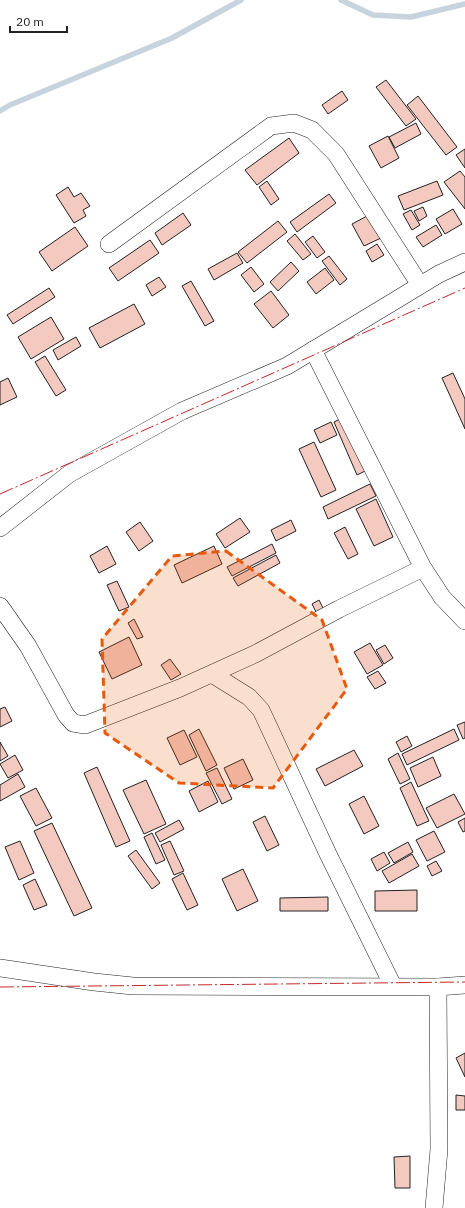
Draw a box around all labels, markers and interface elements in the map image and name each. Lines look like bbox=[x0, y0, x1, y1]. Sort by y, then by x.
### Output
scale bar bbox=[10, 8, 67, 34]
text: 20 m bbox=[16, 14, 44, 29]

